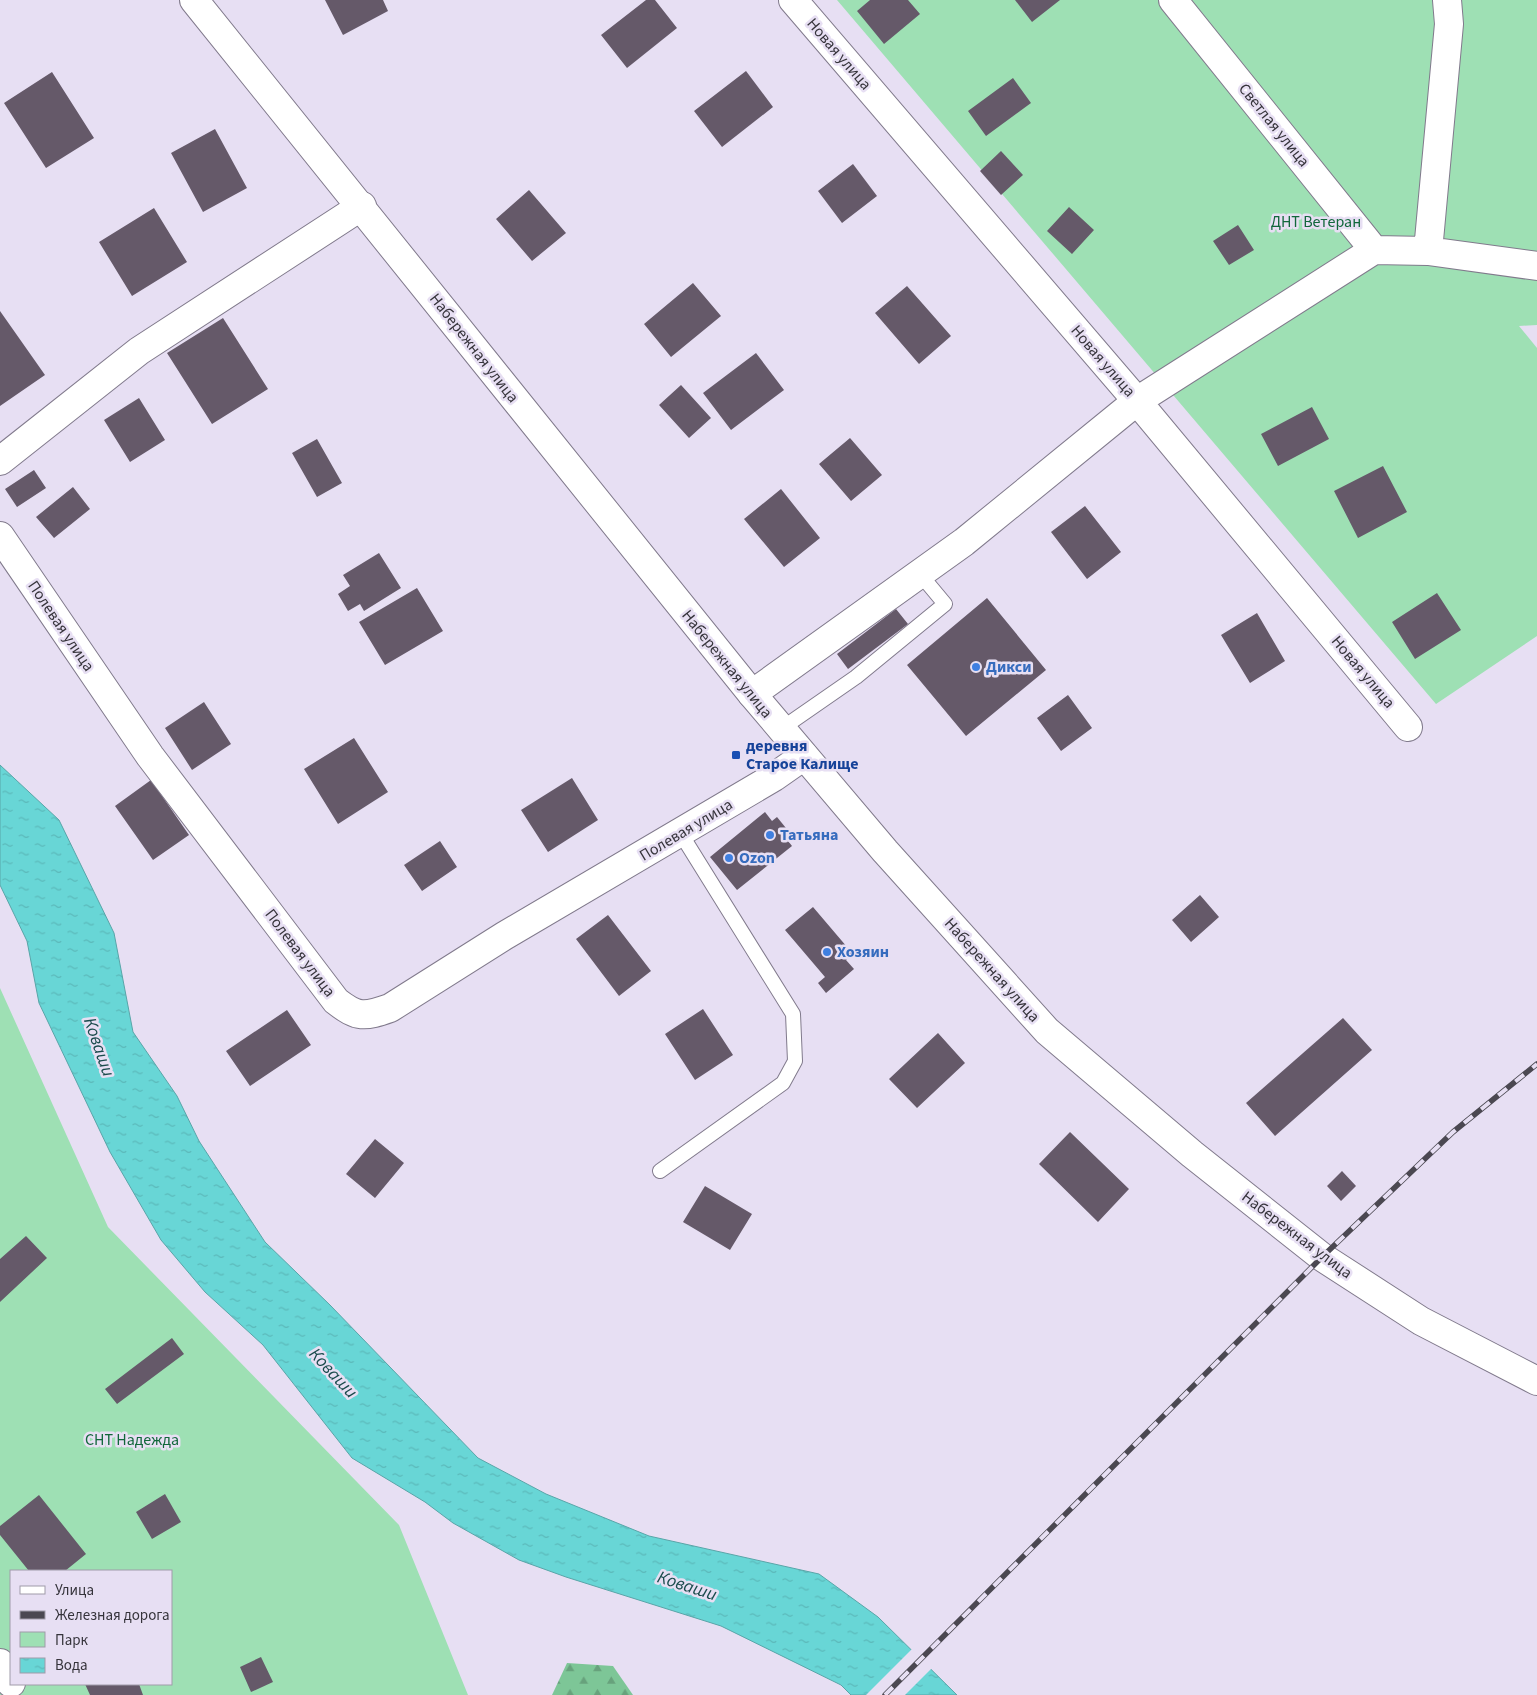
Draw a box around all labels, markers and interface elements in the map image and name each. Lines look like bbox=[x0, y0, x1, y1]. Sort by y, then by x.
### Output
street label: Новая улица bbox=[802, 13, 876, 95]
street label: Светлая улица bbox=[1233, 79, 1315, 171]
park label: ДНТ Ветеран bbox=[1271, 211, 1361, 233]
street label: Набережная улица bbox=[424, 289, 524, 407]
street label: Новая улица bbox=[1066, 320, 1140, 402]
street label: Полевая улица bbox=[23, 576, 99, 676]
street label: Набережная улица bbox=[676, 605, 778, 723]
street label: Новая улица bbox=[1326, 631, 1400, 713]
place label: Дикси bbox=[986, 656, 1031, 678]
marker: Дикси bbox=[970, 661, 982, 673]
place label: деревня Старое Калище bbox=[746, 735, 859, 775]
marker: деревня Старое Калище bbox=[730, 749, 742, 761]
street label: Полевая улица bbox=[635, 794, 737, 866]
place label: Татьяна bbox=[780, 824, 838, 846]
marker: Татьяна bbox=[764, 829, 776, 841]
place label: Ozon bbox=[739, 847, 775, 869]
marker: Ozon bbox=[723, 852, 735, 864]
street label: Полевая улица bbox=[260, 904, 340, 1002]
street label: Набережная улица bbox=[939, 913, 1045, 1027]
place label: Хозяин bbox=[837, 941, 889, 963]
marker: Хозяин bbox=[821, 946, 833, 958]
water label: Коваши bbox=[77, 1014, 121, 1080]
street label: Набережная улица bbox=[1237, 1186, 1357, 1284]
water label: Коваши bbox=[303, 1342, 363, 1404]
park label: СНТ Надежда bbox=[85, 1429, 179, 1451]
water label: Коваши bbox=[654, 1565, 720, 1607]
legend bbox=[10, 1570, 172, 1685]
text: Улица bbox=[55, 1580, 94, 1601]
text: Железная дорога bbox=[55, 1605, 170, 1626]
text: Парк bbox=[55, 1630, 89, 1651]
text: Вода bbox=[55, 1655, 88, 1676]

